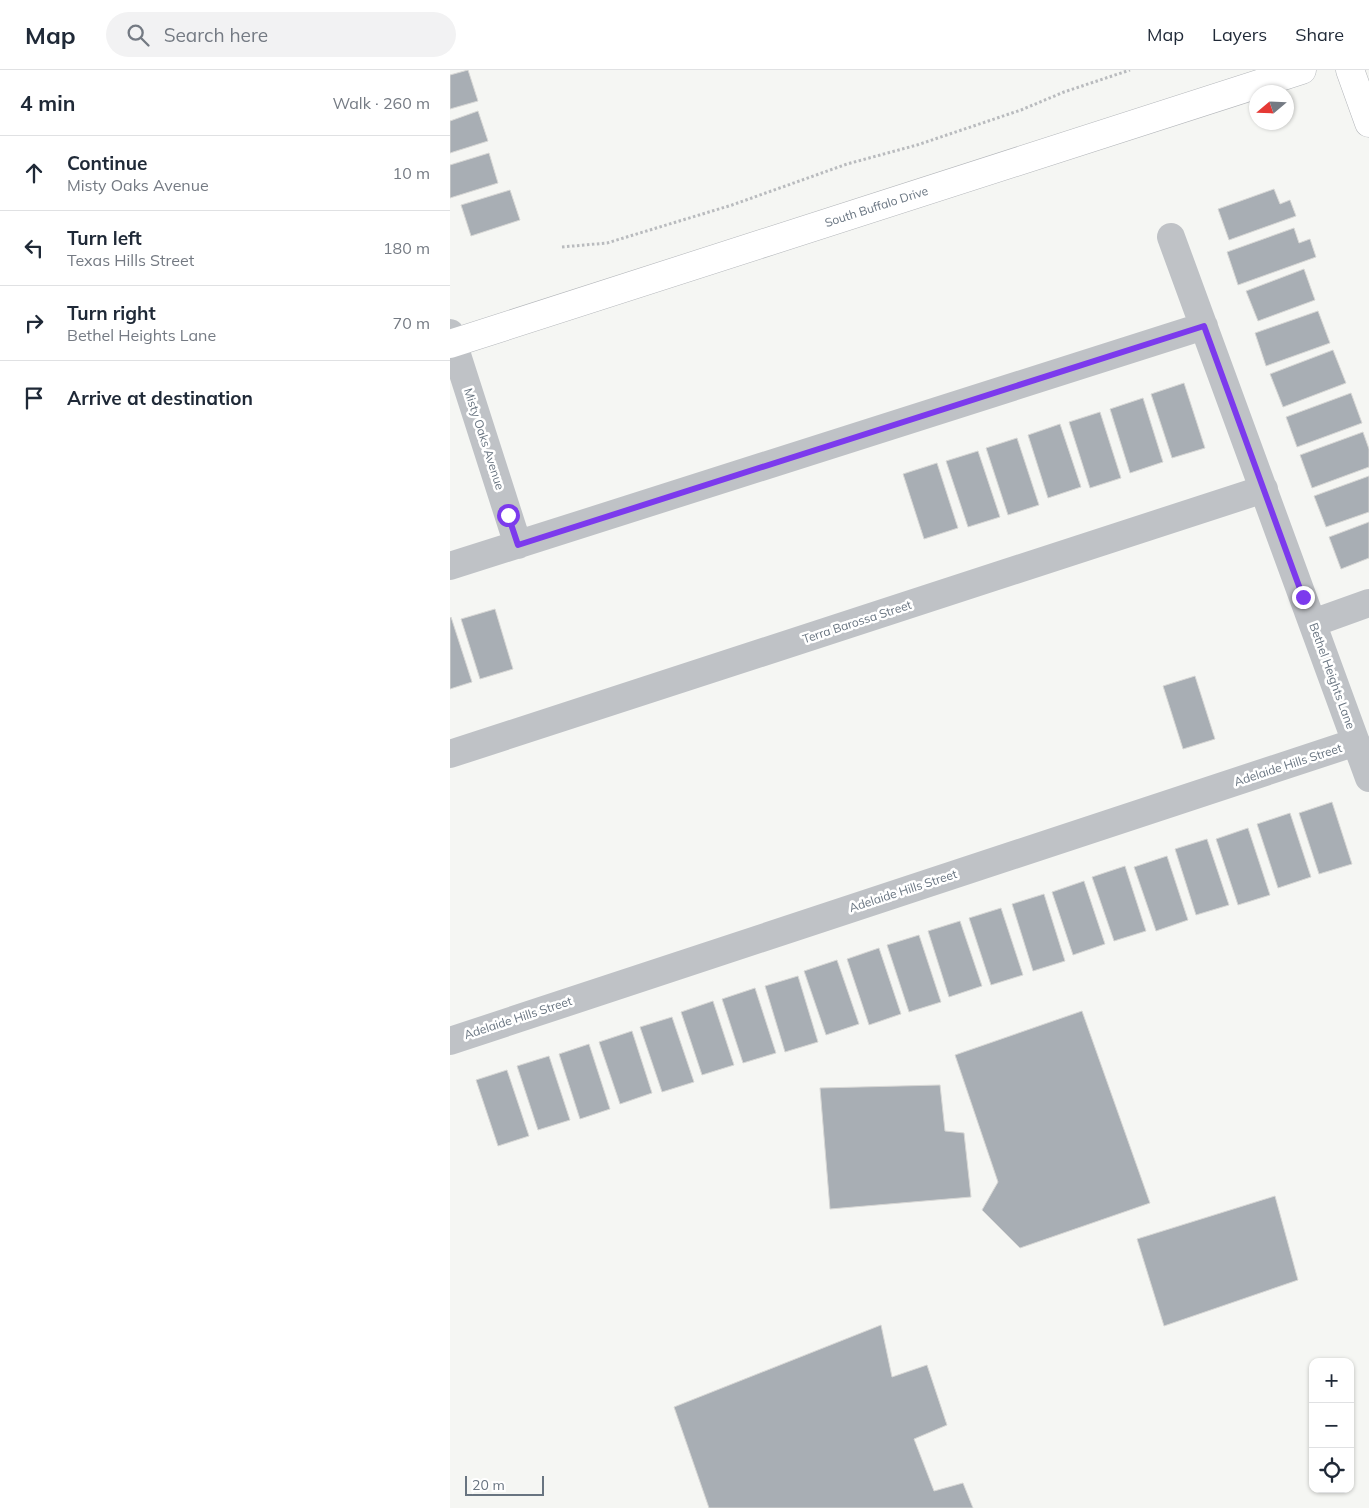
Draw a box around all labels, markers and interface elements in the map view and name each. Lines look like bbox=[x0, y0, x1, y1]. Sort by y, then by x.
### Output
search box bbox=[106, 12, 456, 57]
text: Map bbox=[25, 20, 76, 50]
icon: search bbox=[124, 21, 152, 49]
text: Search here bbox=[164, 23, 268, 47]
text: Map bbox=[1147, 23, 1184, 46]
text: Layers bbox=[1212, 23, 1267, 46]
text: Share bbox=[1295, 23, 1344, 46]
north arrow bbox=[1249, 85, 1294, 130]
text: 4 min bbox=[20, 90, 75, 116]
text: Walk · 260 m bbox=[332, 93, 430, 113]
text: Continue bbox=[67, 151, 147, 175]
icon: ahead bbox=[20, 159, 48, 187]
text: 10 m bbox=[393, 163, 430, 183]
text: Misty Oaks Avenue bbox=[67, 175, 209, 195]
street label: South Buffalo Drive bbox=[823, 183, 930, 230]
text: Turn left bbox=[67, 226, 142, 250]
icon: left bbox=[20, 234, 48, 262]
text: 180 m bbox=[383, 238, 430, 258]
text: Texas Hills Street bbox=[67, 250, 194, 270]
text: Turn right bbox=[67, 301, 156, 325]
icon: right bbox=[20, 309, 48, 337]
text: 70 m bbox=[393, 313, 430, 333]
text: Bethel Heights Lane bbox=[67, 325, 216, 345]
icon: arrive bbox=[20, 384, 48, 412]
text: Arrive at destination bbox=[67, 386, 253, 410]
street label: Misty Oaks Avenue bbox=[461, 386, 508, 492]
route start bbox=[497, 504, 520, 527]
route end bbox=[1292, 586, 1315, 609]
street label: Terra Barossa Street bbox=[800, 597, 913, 646]
street label: Bethel Heights Lane bbox=[1306, 621, 1359, 731]
street label: Adelaide Hills Street bbox=[1232, 740, 1344, 789]
street label: Adelaide Hills Street bbox=[847, 866, 959, 915]
street label: Adelaide Hills Street bbox=[462, 993, 574, 1042]
map controls bbox=[1309, 1358, 1354, 1493]
button: + bbox=[1309, 1358, 1354, 1403]
button: − bbox=[1309, 1403, 1354, 1448]
button: locate bbox=[1309, 1448, 1354, 1493]
scale bar bbox=[465, 1473, 544, 1496]
text: 20 m bbox=[472, 1476, 505, 1494]

